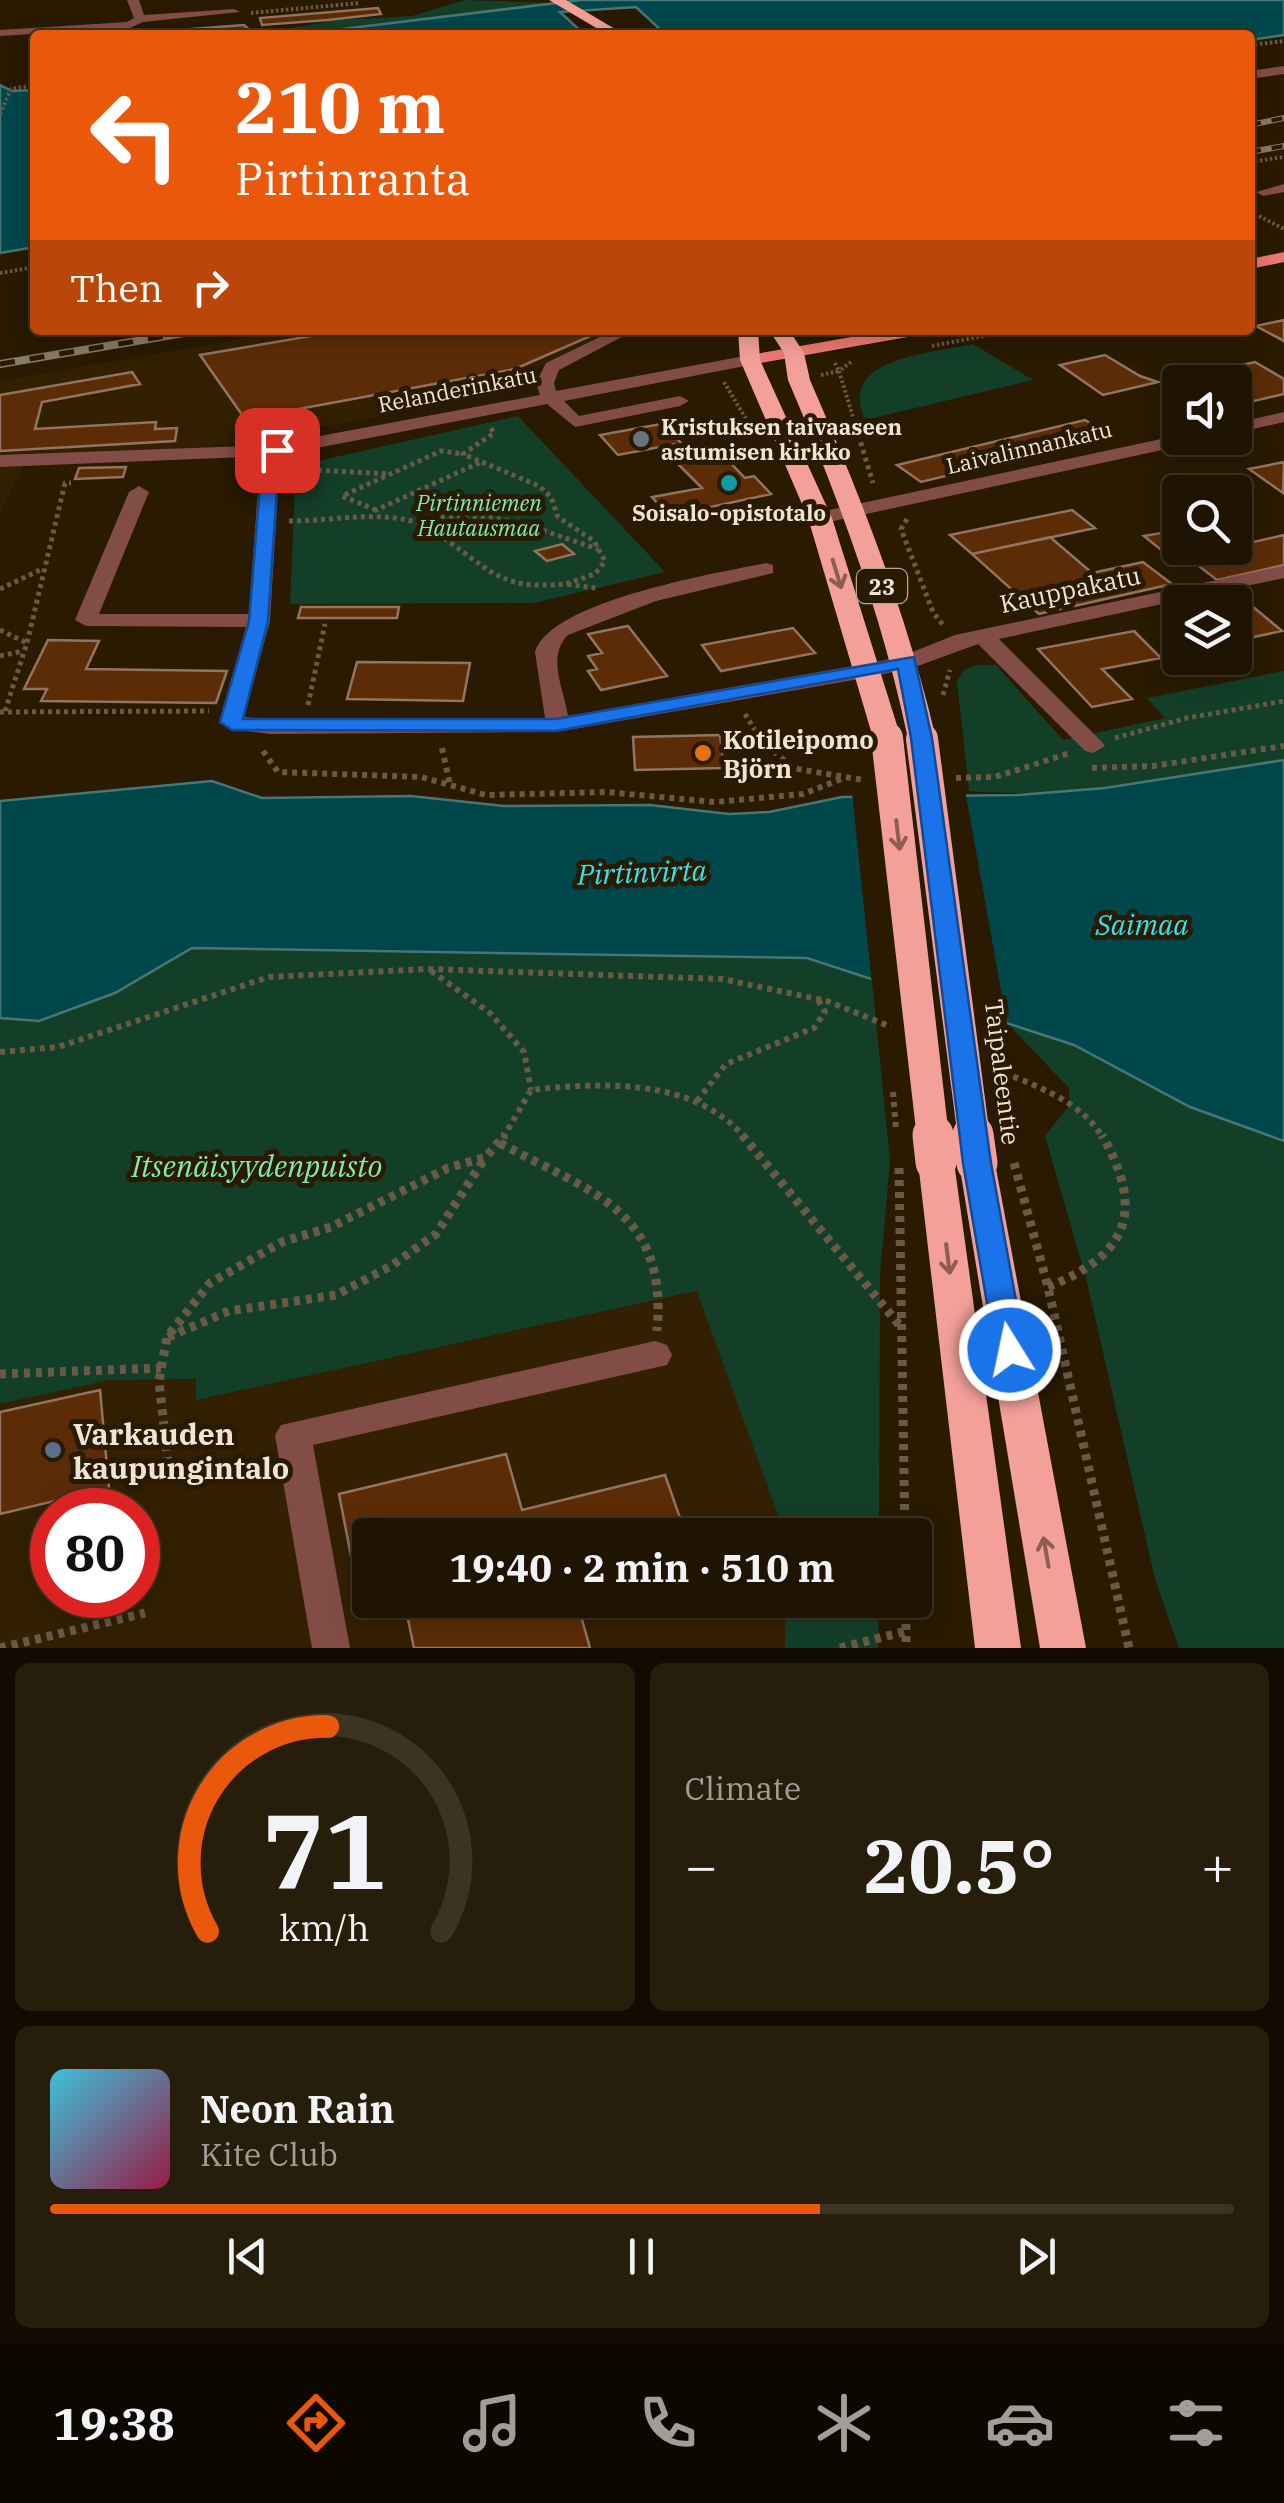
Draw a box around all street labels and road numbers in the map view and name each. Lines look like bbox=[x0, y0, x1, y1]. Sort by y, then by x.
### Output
street label: Relanderinkatu bbox=[375, 359, 539, 419]
street label: Laivalinnankatu bbox=[943, 414, 1115, 480]
street label: Kauppakatu bbox=[997, 558, 1143, 620]
road number: 23 bbox=[857, 569, 907, 603]
street label: Taipaleentie bbox=[978, 997, 1028, 1147]

